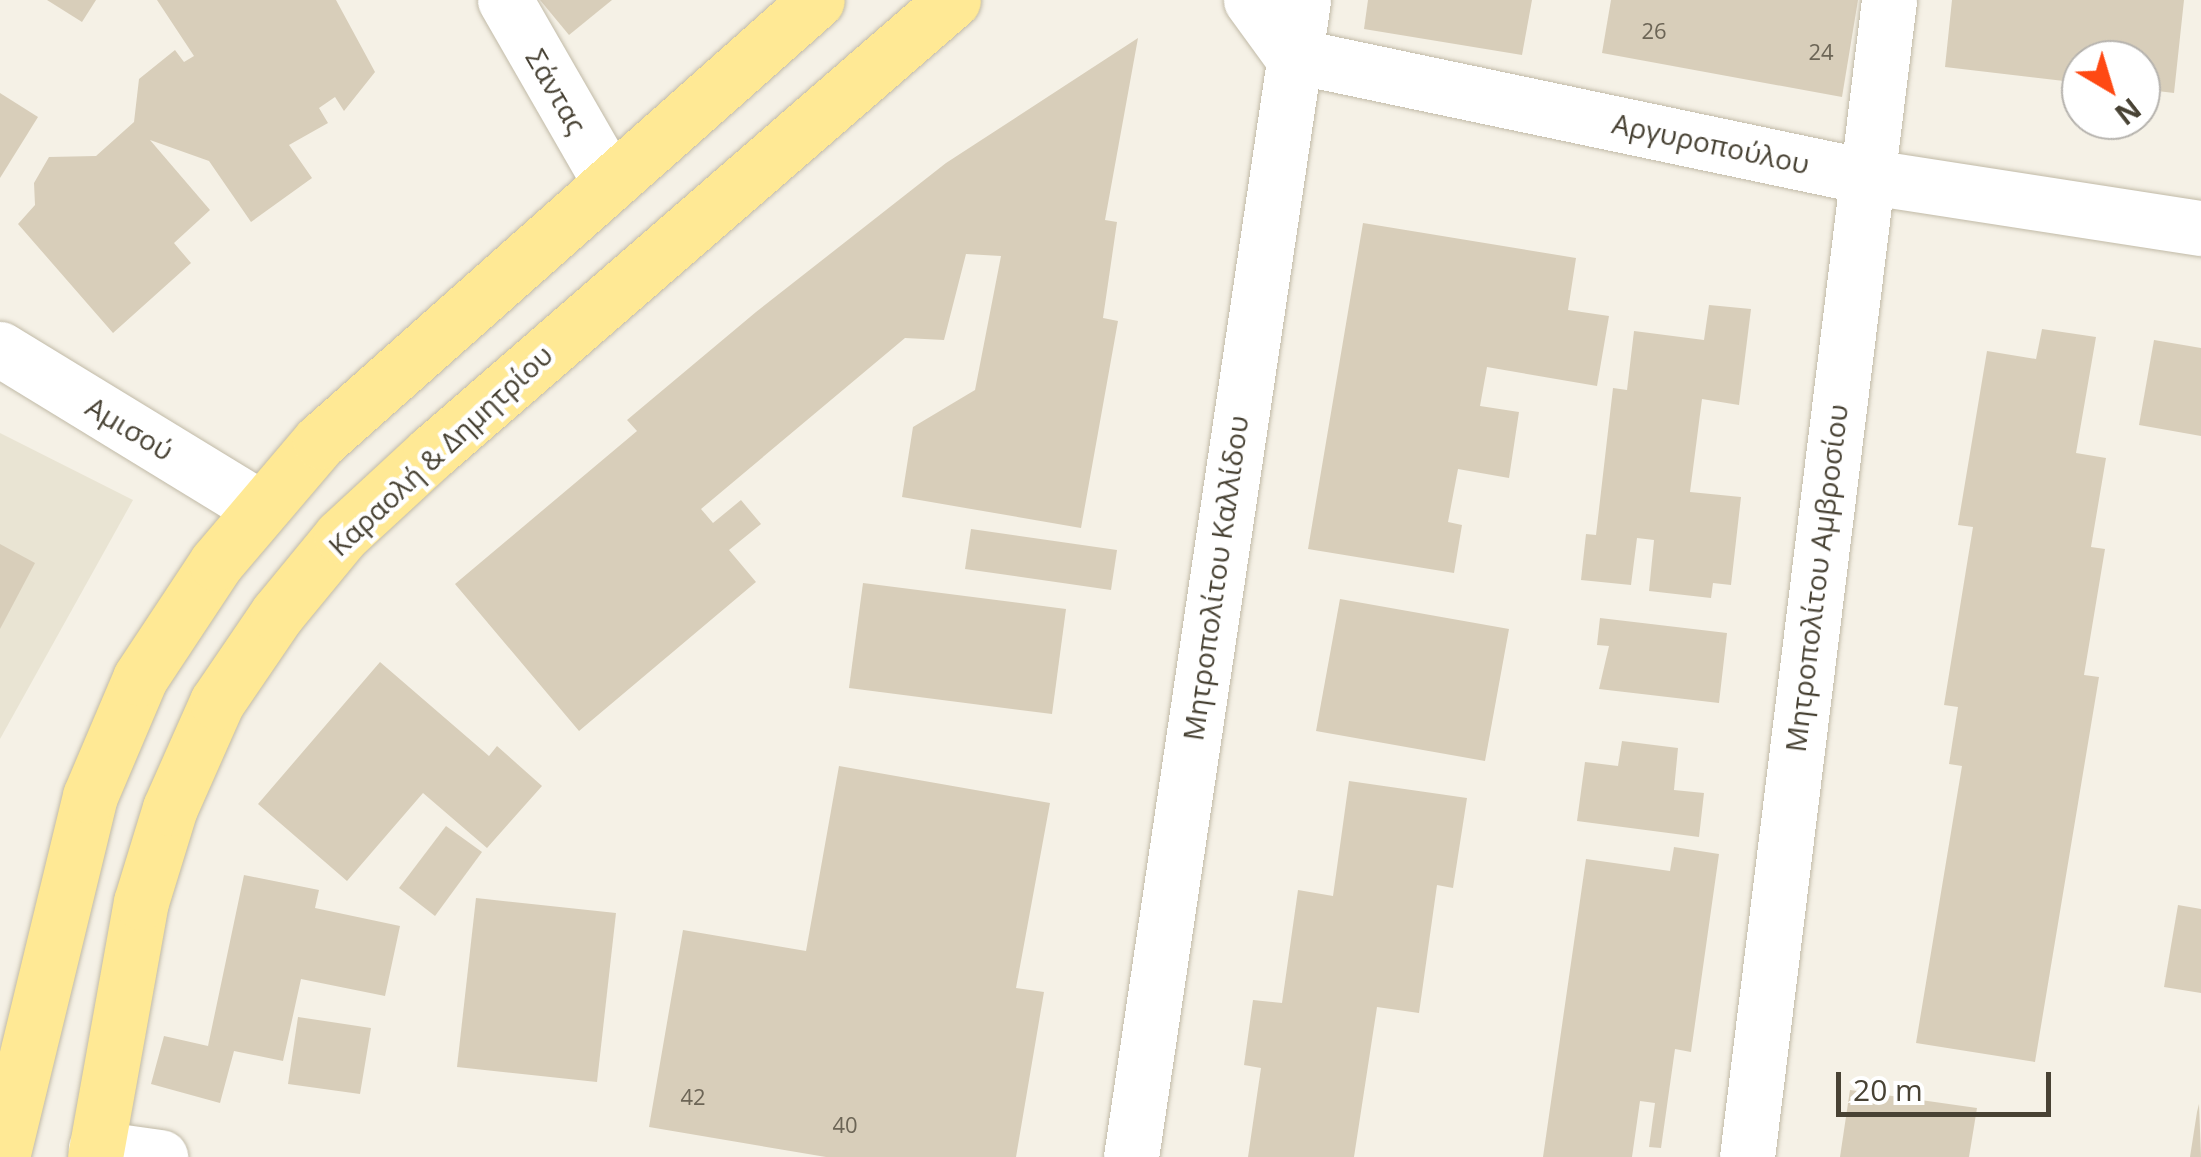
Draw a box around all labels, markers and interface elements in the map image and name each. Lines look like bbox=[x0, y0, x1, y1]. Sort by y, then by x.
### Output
house number: 26 bbox=[1641, 18, 1667, 44]
house number: 24 bbox=[1808, 39, 1834, 65]
north arrow bbox=[2061, 40, 2161, 140]
street label: Σάντας bbox=[519, 43, 595, 139]
text: N bbox=[2108, 90, 2149, 134]
street label: Αργυροπούλου bbox=[1609, 106, 1813, 180]
street label: Καραολή & Δημητρίου bbox=[321, 338, 559, 562]
street label: Αμισού bbox=[80, 389, 180, 467]
street label: Μητροπολίτου Αμβροσίου bbox=[1778, 402, 1854, 754]
street label: Μητροπολίτου Καλλίδου bbox=[1176, 413, 1254, 743]
scale bar bbox=[1841, 1052, 2056, 1114]
text: 20 m bbox=[1853, 1069, 1923, 1110]
house number: 42 bbox=[680, 1084, 706, 1110]
house number: 40 bbox=[832, 1112, 858, 1138]

